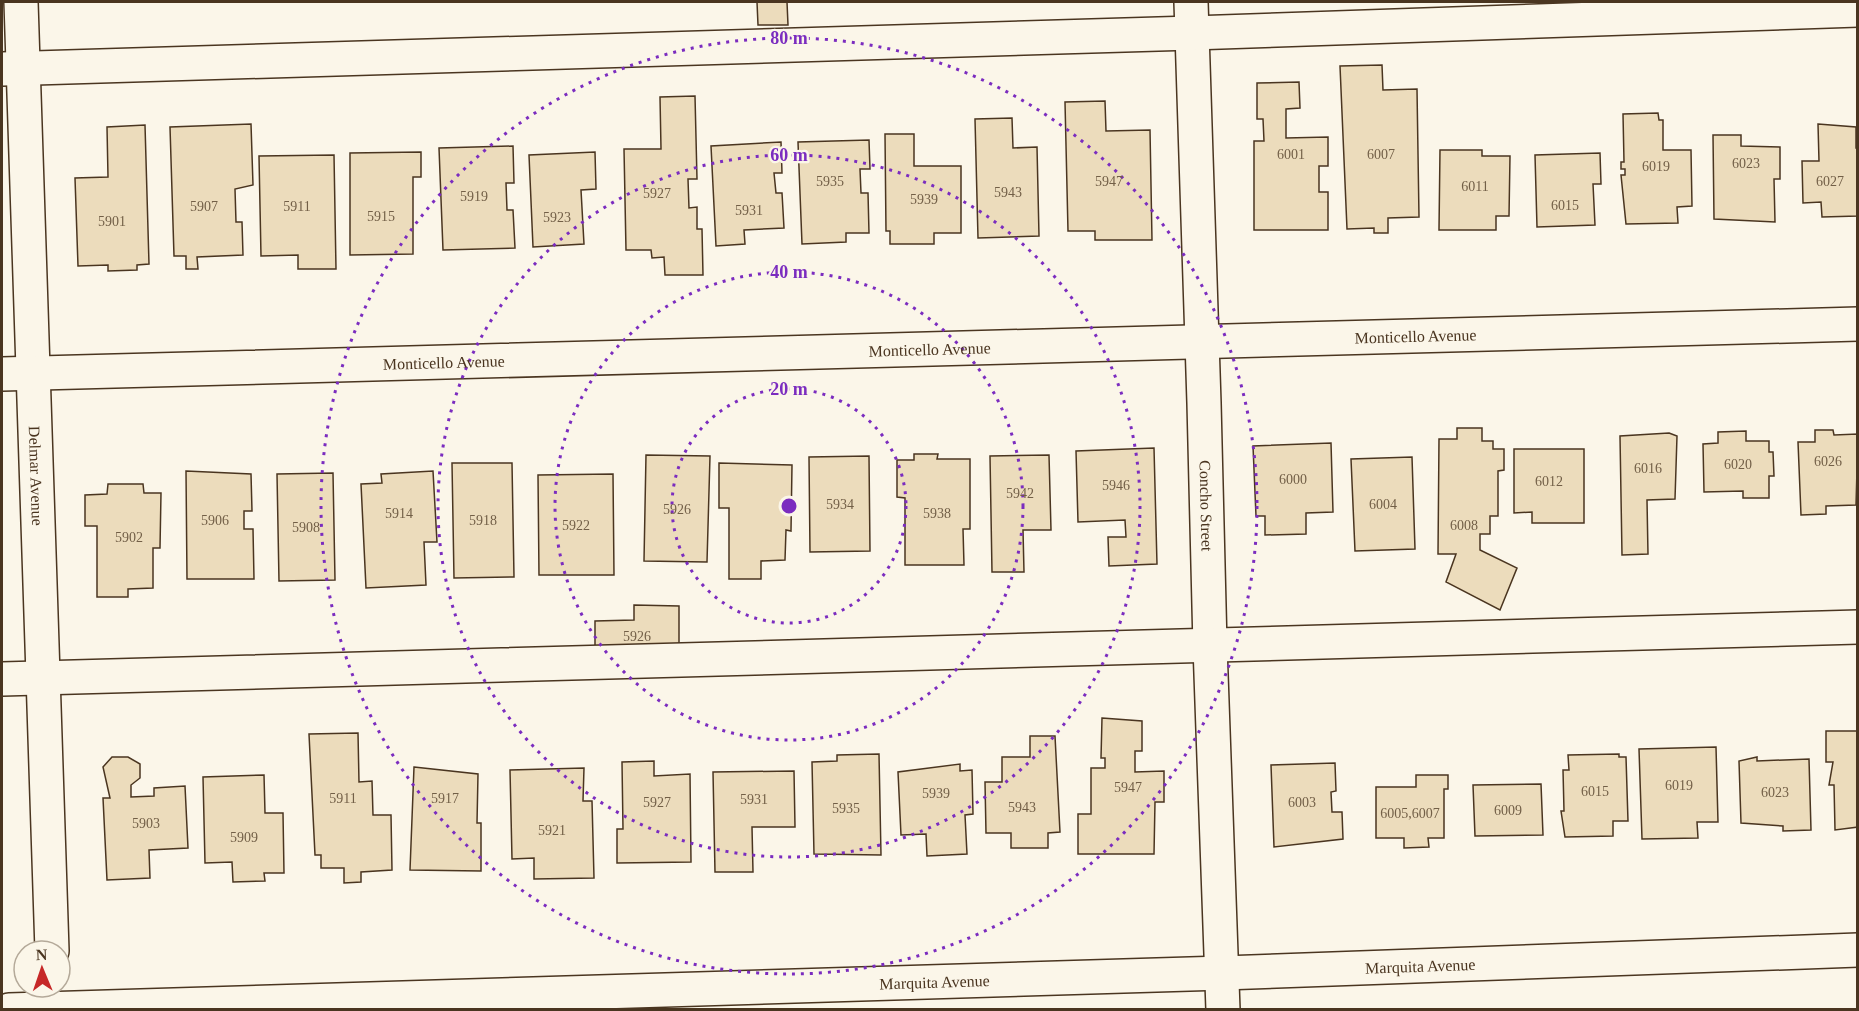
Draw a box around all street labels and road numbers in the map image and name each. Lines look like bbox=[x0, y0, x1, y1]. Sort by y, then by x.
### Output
street label: Monticello Avenue bbox=[1354, 326, 1477, 347]
street label: Monticello Avenue bbox=[868, 339, 991, 360]
street label: Monticello Avenue bbox=[383, 352, 505, 373]
street label: Delmar Avenue bbox=[26, 426, 46, 526]
street label: Concho Street bbox=[1196, 460, 1216, 552]
street label: Marquita Avenue bbox=[1365, 956, 1476, 977]
street label: Marquita Avenue bbox=[879, 972, 990, 993]

